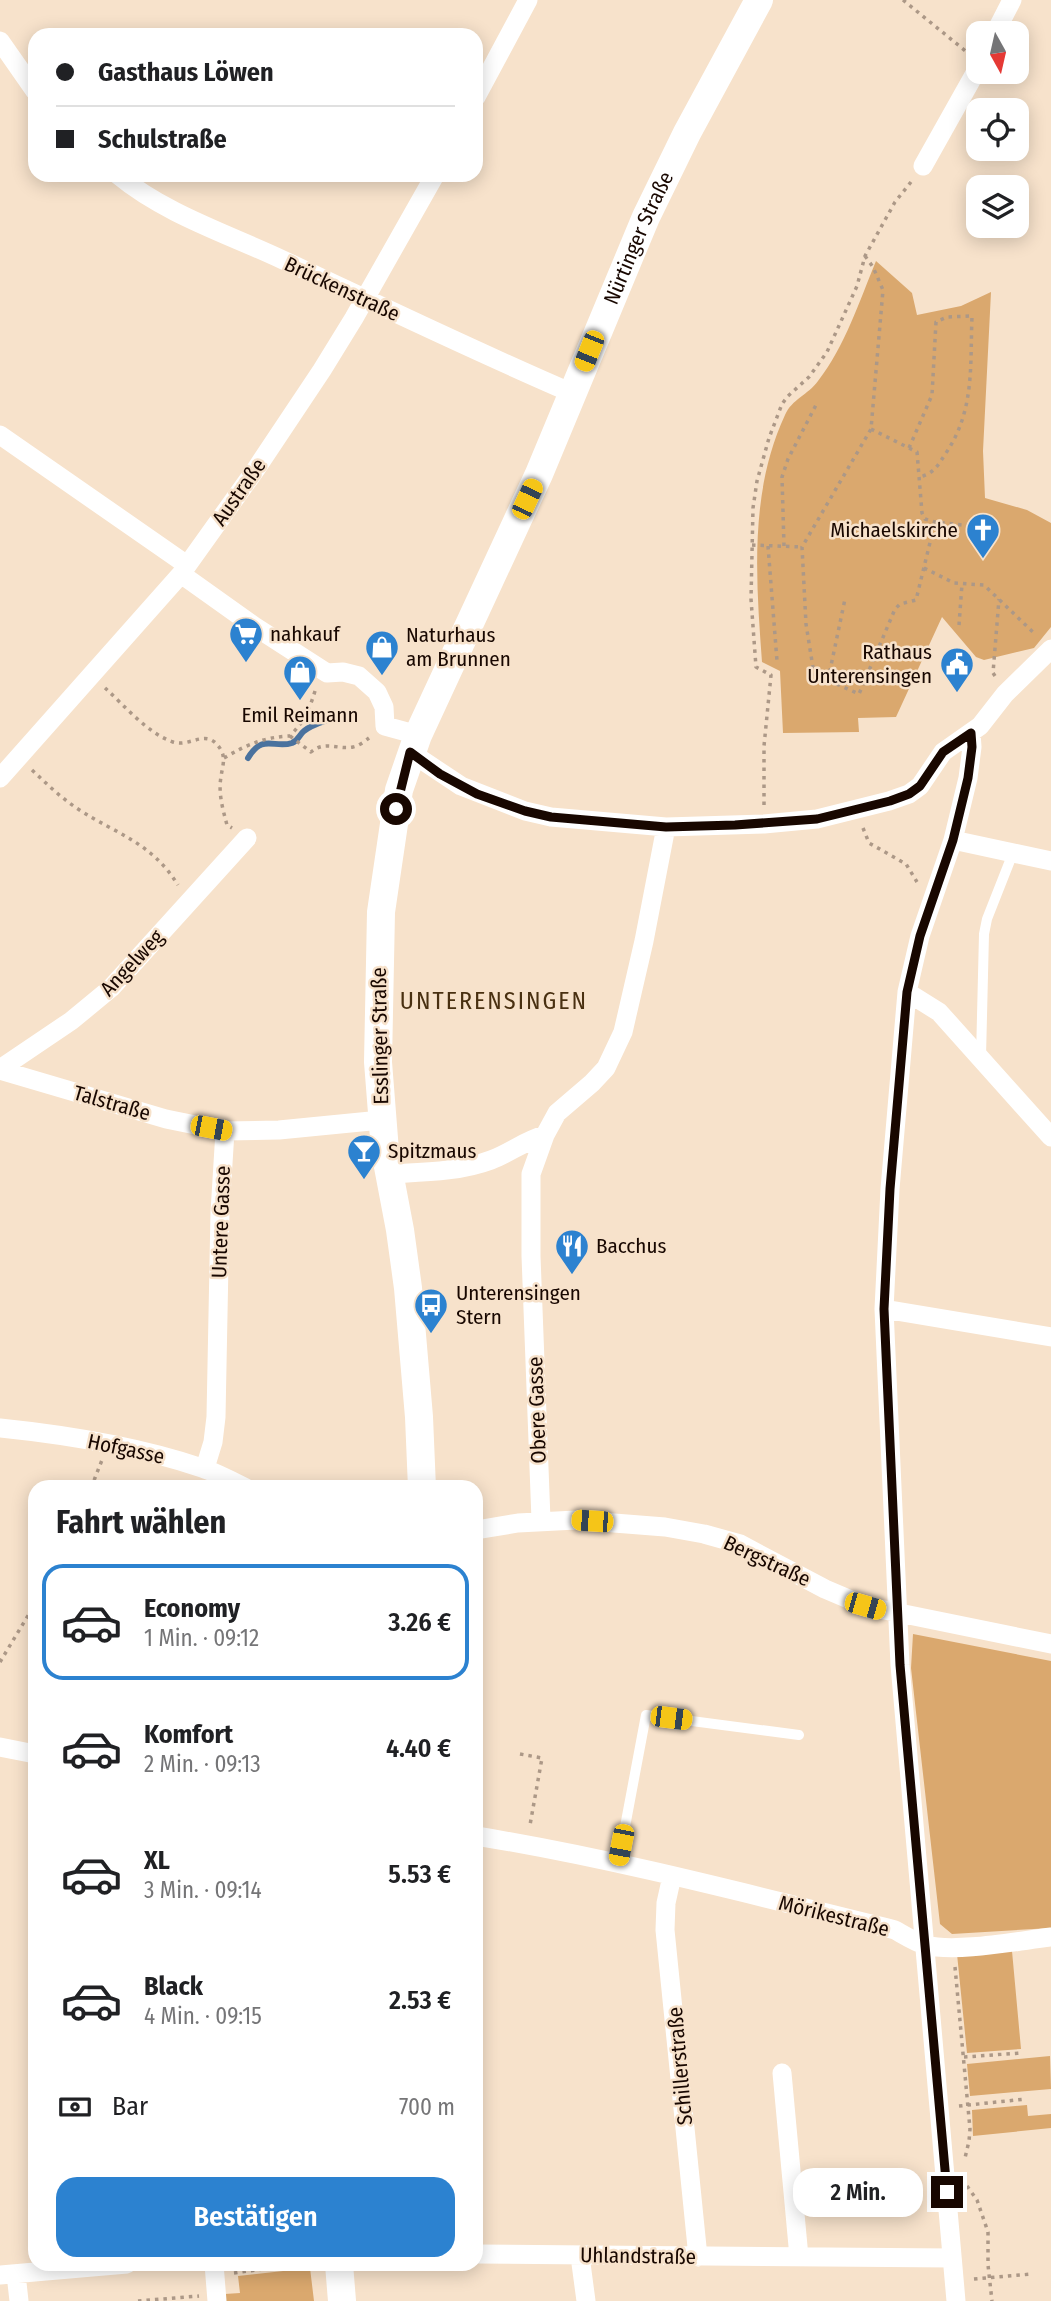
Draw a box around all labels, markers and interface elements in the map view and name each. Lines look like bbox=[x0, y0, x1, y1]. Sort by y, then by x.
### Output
north arrow bbox=[966, 21, 1029, 84]
map controls bbox=[966, 21, 1029, 238]
text: Gasthaus Löwen bbox=[98, 57, 274, 88]
button: locate bbox=[966, 98, 1029, 161]
text: Schulstraße bbox=[98, 124, 227, 155]
street label: Nürtinger Straße bbox=[598, 167, 679, 308]
button: layers bbox=[966, 175, 1029, 238]
street label: Brückenstraße bbox=[280, 251, 404, 327]
car bbox=[572, 328, 607, 374]
street label: Austraße bbox=[206, 453, 272, 531]
car bbox=[509, 476, 546, 522]
church icon: Michaelskirche bbox=[964, 511, 1002, 560]
place label: Michaelskirche bbox=[830, 517, 958, 543]
supermarket icon: nahkauf bbox=[227, 615, 265, 664]
place label: nahkauf bbox=[270, 621, 341, 647]
place label: Naturhaus am Brunnen bbox=[406, 622, 511, 672]
shop icon: Naturhaus am Brunnen bbox=[363, 628, 401, 677]
place label: Rathaus Unterensingen bbox=[807, 639, 932, 689]
public building icon: Rathaus Unterensingen bbox=[938, 645, 976, 694]
shop icon: Emil Reimann bbox=[281, 653, 319, 702]
place label: Emil Reimann bbox=[242, 702, 358, 728]
route start bbox=[380, 793, 412, 825]
street label: Angelweg bbox=[95, 924, 169, 1002]
street label: Esslinger Straße bbox=[366, 967, 394, 1105]
district label: UNTERENSINGEN bbox=[400, 987, 588, 1015]
street label: Talstraße bbox=[71, 1080, 153, 1126]
car bbox=[189, 1114, 234, 1142]
bar icon: Spitzmaus bbox=[345, 1132, 383, 1181]
place label: Spitzmaus bbox=[388, 1138, 476, 1164]
street label: Untere Gasse bbox=[206, 1165, 236, 1279]
restaurant icon: Bacchus bbox=[553, 1227, 591, 1276]
place label: Bacchus bbox=[596, 1233, 666, 1259]
place label: Unterensingen Stern bbox=[456, 1280, 581, 1330]
bus stop icon: Unterensingen Stern bbox=[412, 1286, 450, 1335]
street label: Obere Gasse bbox=[522, 1356, 552, 1464]
street label: Hofgasse bbox=[85, 1428, 167, 1470]
text: Fahrt wählen bbox=[56, 1503, 226, 1541]
car bbox=[571, 1509, 614, 1533]
street label: Bergstraße bbox=[719, 1530, 815, 1592]
car bbox=[842, 1590, 889, 1622]
icon: car bbox=[60, 1591, 123, 1654]
text: Economy bbox=[144, 1593, 240, 1624]
text: 3.26 € bbox=[388, 1607, 451, 1638]
text: 1 Min. · 09:12 bbox=[144, 1624, 259, 1652]
car bbox=[649, 1705, 694, 1731]
icon: car bbox=[60, 1717, 123, 1780]
text: Komfort bbox=[144, 1719, 233, 1750]
text: 4.40 € bbox=[386, 1733, 451, 1764]
text: 2 Min. · 09:13 bbox=[144, 1750, 261, 1778]
car bbox=[607, 1822, 636, 1868]
icon: car bbox=[60, 1843, 123, 1906]
text: XL bbox=[144, 1845, 170, 1876]
text: 5.53 € bbox=[388, 1859, 451, 1890]
text: 3 Min. · 09:14 bbox=[144, 1876, 262, 1904]
street label: Mörikestraße bbox=[776, 1890, 892, 1942]
icon: car bbox=[60, 1969, 123, 2032]
text: Black bbox=[144, 1971, 203, 2002]
text: 2.53 € bbox=[389, 1985, 451, 2016]
text: 4 Min. · 09:15 bbox=[144, 2002, 262, 2030]
street label: Schillerstraße bbox=[662, 2006, 698, 2126]
icon: cash bbox=[56, 2088, 94, 2126]
text: Bar bbox=[112, 2091, 148, 2122]
text: 700 m bbox=[399, 2093, 455, 2121]
callout: 2 Min. bbox=[793, 2168, 922, 2216]
route end bbox=[931, 2176, 963, 2208]
button: Bestätigen bbox=[56, 2177, 455, 2257]
text: 2 Min. bbox=[830, 2178, 886, 2206]
street label: Uhlandstraße bbox=[580, 2242, 696, 2270]

